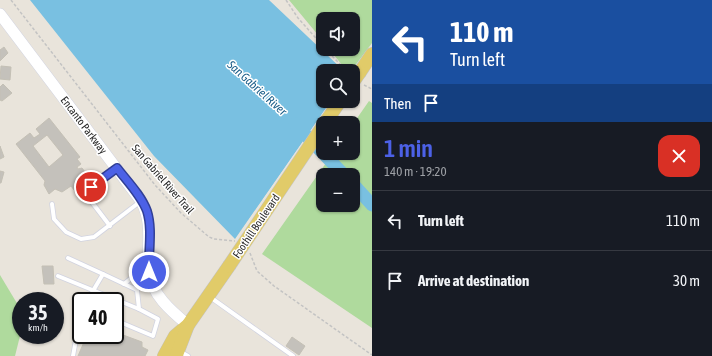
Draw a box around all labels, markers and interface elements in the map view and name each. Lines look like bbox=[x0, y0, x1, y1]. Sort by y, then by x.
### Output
map controls bbox=[316, 12, 360, 212]
button: sound bbox=[316, 12, 360, 56]
icon: left bbox=[384, 16, 436, 68]
text: 110 m bbox=[450, 16, 513, 48]
text: Turn left bbox=[450, 49, 505, 70]
water label: San Gabriel River bbox=[224, 57, 290, 119]
button: search bbox=[316, 64, 360, 108]
icon: arrive bbox=[420, 92, 442, 114]
street label: Encanto Parkway bbox=[59, 94, 110, 156]
text: Then bbox=[384, 95, 412, 112]
button: + bbox=[316, 116, 360, 160]
text: 1 min bbox=[384, 135, 433, 162]
button: close bbox=[658, 135, 700, 177]
street label: San Gabriel River Trail bbox=[130, 142, 196, 216]
text: 140 m · 19:20 bbox=[384, 164, 447, 179]
button: − bbox=[316, 168, 360, 212]
pin bbox=[74, 170, 108, 204]
icon: arrive bbox=[80, 176, 102, 198]
street label: Foothill Boulevard bbox=[230, 192, 282, 260]
icon: left bbox=[384, 210, 406, 232]
text: Turn left bbox=[418, 212, 464, 229]
text: 110 m bbox=[666, 212, 700, 229]
position arrow bbox=[128, 251, 170, 293]
icon: arrive bbox=[384, 270, 406, 292]
text: Arrive at destination bbox=[418, 272, 529, 289]
text: 30 m bbox=[673, 272, 700, 289]
speed limit sign: 40 bbox=[72, 292, 124, 344]
text: 35 bbox=[29, 301, 47, 324]
text: km/h bbox=[28, 322, 48, 333]

